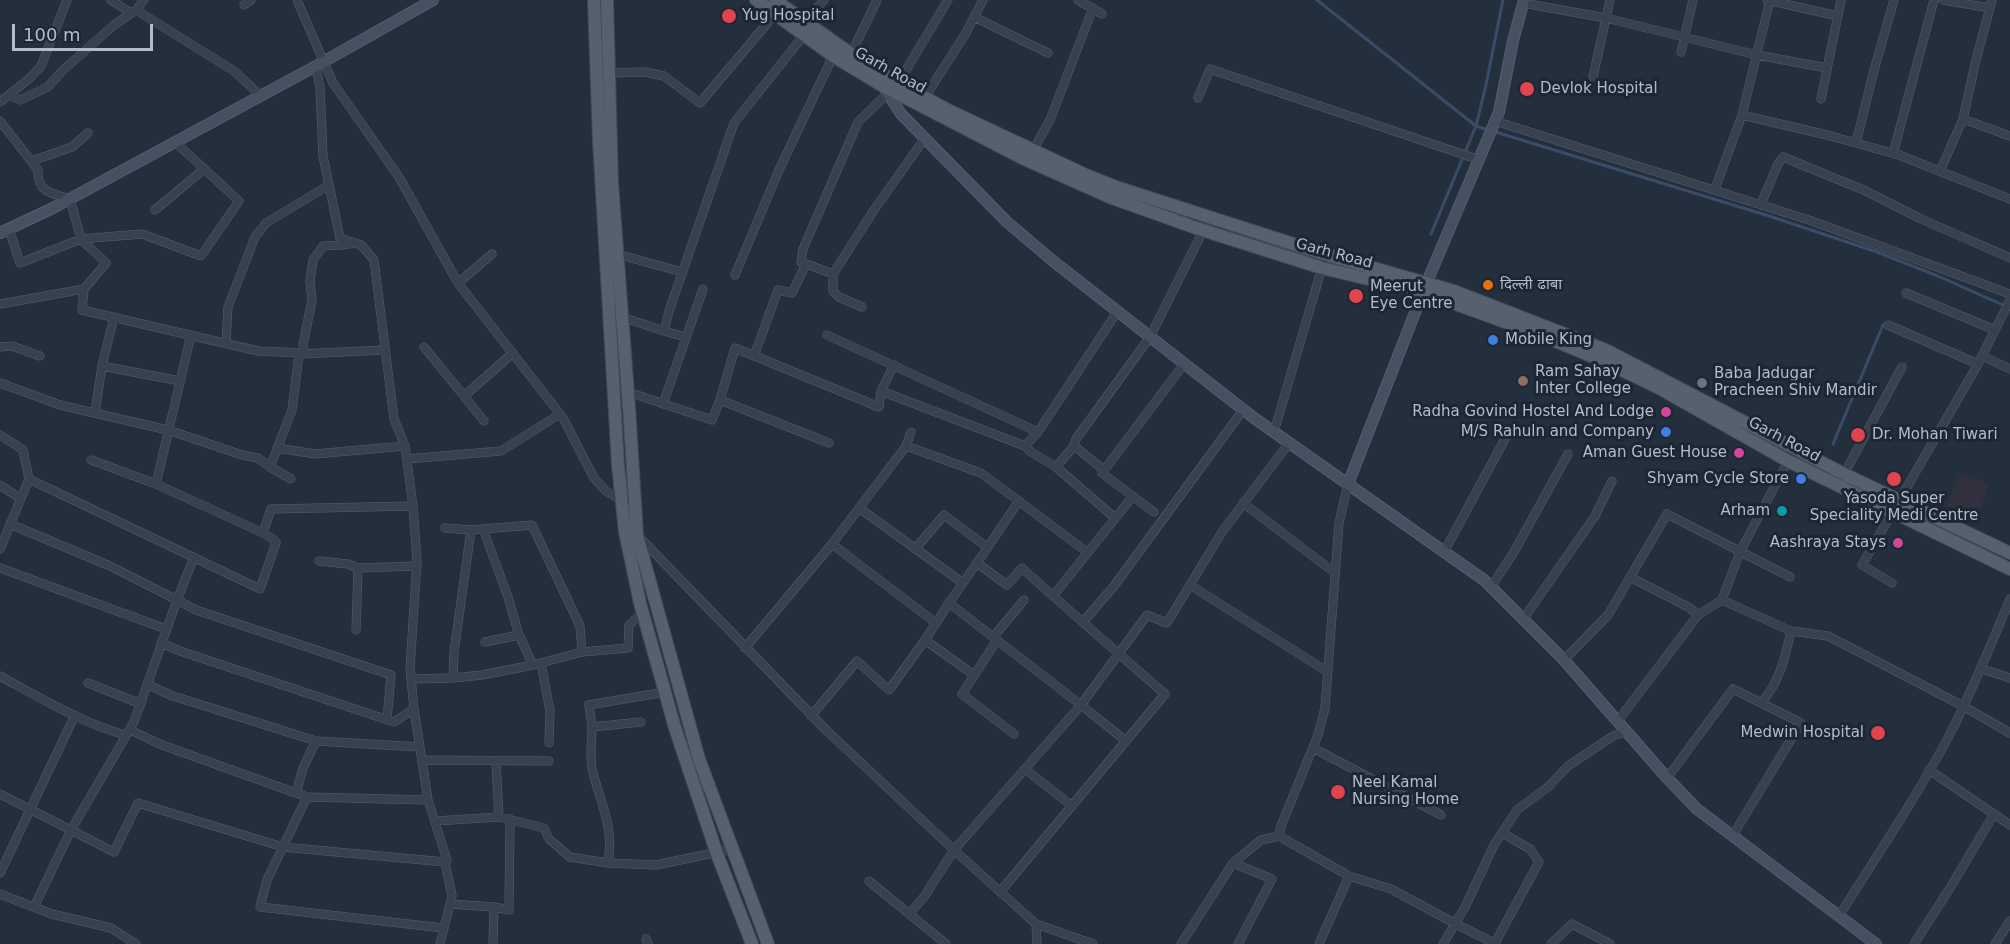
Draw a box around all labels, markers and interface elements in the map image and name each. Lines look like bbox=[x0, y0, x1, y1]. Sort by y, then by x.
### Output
marker: Yug Hospital bbox=[720, 7, 738, 25]
place label: Yug Hospital bbox=[742, 7, 834, 25]
scale bar bbox=[15, 12, 156, 50]
text: 100 m bbox=[23, 24, 81, 45]
street label: Garh Road bbox=[851, 44, 929, 98]
marker: Devlok Hospital bbox=[1518, 80, 1536, 98]
place label: Devlok Hospital bbox=[1540, 80, 1658, 98]
street label: Garh Road bbox=[1294, 235, 1374, 273]
place label: दिल्ली ढाबा bbox=[1500, 276, 1562, 294]
place label: Meerut Eye Centre bbox=[1370, 278, 1453, 313]
marker: दिल्ली ढाबा bbox=[1481, 278, 1495, 292]
marker: Meerut Eye Centre bbox=[1347, 287, 1365, 305]
place label: Mobile King bbox=[1505, 331, 1592, 349]
marker: Mobile King bbox=[1486, 333, 1500, 347]
place label: Ram Sahay Inter College bbox=[1535, 363, 1631, 398]
place label: Baba Jadugar Pracheen Shiv Mandir bbox=[1714, 365, 1877, 400]
marker: Ram Sahay Inter College bbox=[1516, 374, 1530, 388]
marker: Baba Jadugar Pracheen Shiv Mandir bbox=[1695, 376, 1709, 390]
place label: Radha Govind Hostel And Lodge bbox=[1412, 403, 1654, 421]
marker: Radha Govind Hostel And Lodge bbox=[1659, 405, 1673, 419]
street label: Garh Road bbox=[1745, 414, 1823, 466]
place label: M/S Rahuln and Company bbox=[1461, 423, 1654, 441]
marker: M/S Rahuln and Company bbox=[1659, 425, 1673, 439]
marker: Dr. Mohan Tiwari bbox=[1849, 426, 1867, 444]
place label: Dr. Mohan Tiwari bbox=[1872, 426, 1998, 444]
place label: Aman Guest House bbox=[1583, 444, 1727, 462]
marker: Aman Guest House bbox=[1732, 446, 1746, 460]
place label: Shyam Cycle Store bbox=[1647, 470, 1789, 488]
marker: Yasoda Super Speciality Medi Centre bbox=[1885, 470, 1903, 488]
marker: Shyam Cycle Store bbox=[1794, 472, 1808, 486]
place label: Yasoda Super Speciality Medi Centre bbox=[1810, 490, 1978, 525]
place label: Arham bbox=[1721, 502, 1770, 520]
marker: Arham bbox=[1775, 504, 1789, 518]
place label: Aashraya Stays bbox=[1770, 534, 1886, 552]
marker: Aashraya Stays bbox=[1891, 536, 1905, 550]
place label: Medwin Hospital bbox=[1740, 724, 1864, 742]
marker: Medwin Hospital bbox=[1869, 724, 1887, 742]
place label: Neel Kamal Nursing Home bbox=[1352, 774, 1459, 809]
marker: Neel Kamal Nursing Home bbox=[1329, 783, 1347, 801]

